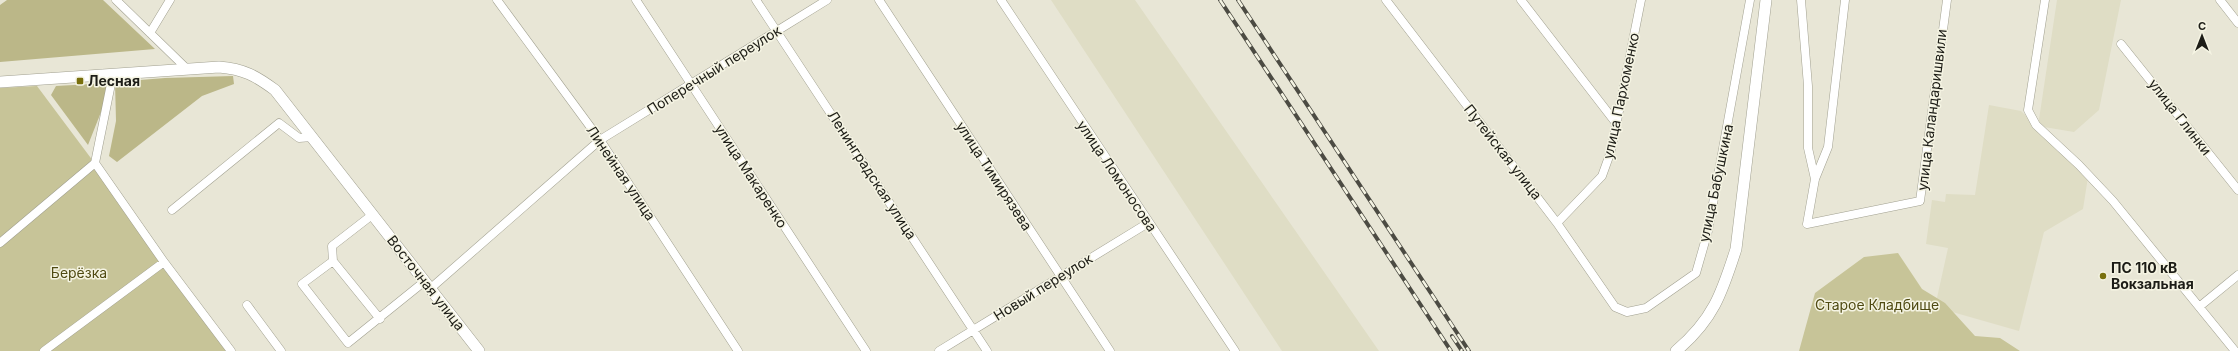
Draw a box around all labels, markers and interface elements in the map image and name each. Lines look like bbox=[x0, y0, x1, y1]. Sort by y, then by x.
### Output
north arrow bbox=[2182, 16, 2222, 56]
text: С bbox=[2198, 19, 2206, 33]
street label: Поперечный переулок bbox=[643, 21, 784, 118]
street label: улица Каландаришвили bbox=[1913, 28, 1950, 192]
street label: улица Пархоменко bbox=[1599, 31, 1642, 161]
place label: Лесная bbox=[88, 72, 140, 89]
street label: улица Глинки bbox=[2145, 75, 2216, 158]
marker: Лесная bbox=[75, 76, 85, 86]
street label: Путейская улица bbox=[1461, 101, 1546, 203]
street label: Ленинградская улица bbox=[824, 107, 920, 242]
street label: улица Ломоносова bbox=[1074, 117, 1161, 235]
street label: улица Тимирязева bbox=[953, 118, 1036, 233]
street label: улица Макаренко bbox=[712, 121, 791, 231]
street label: Линейная улица bbox=[583, 122, 660, 224]
street label: улица Бабушкина bbox=[1695, 122, 1736, 244]
street label: Восточная улица bbox=[384, 232, 469, 334]
street label: Новый переулок bbox=[990, 249, 1096, 324]
place label: ПС 110 кВ Вокзальная bbox=[2111, 259, 2194, 292]
park label: Берёзка bbox=[51, 264, 107, 281]
marker: ПС 110 кВ Вокзальная bbox=[2098, 271, 2108, 281]
park label: Старое Кладбище bbox=[1815, 296, 1939, 313]

